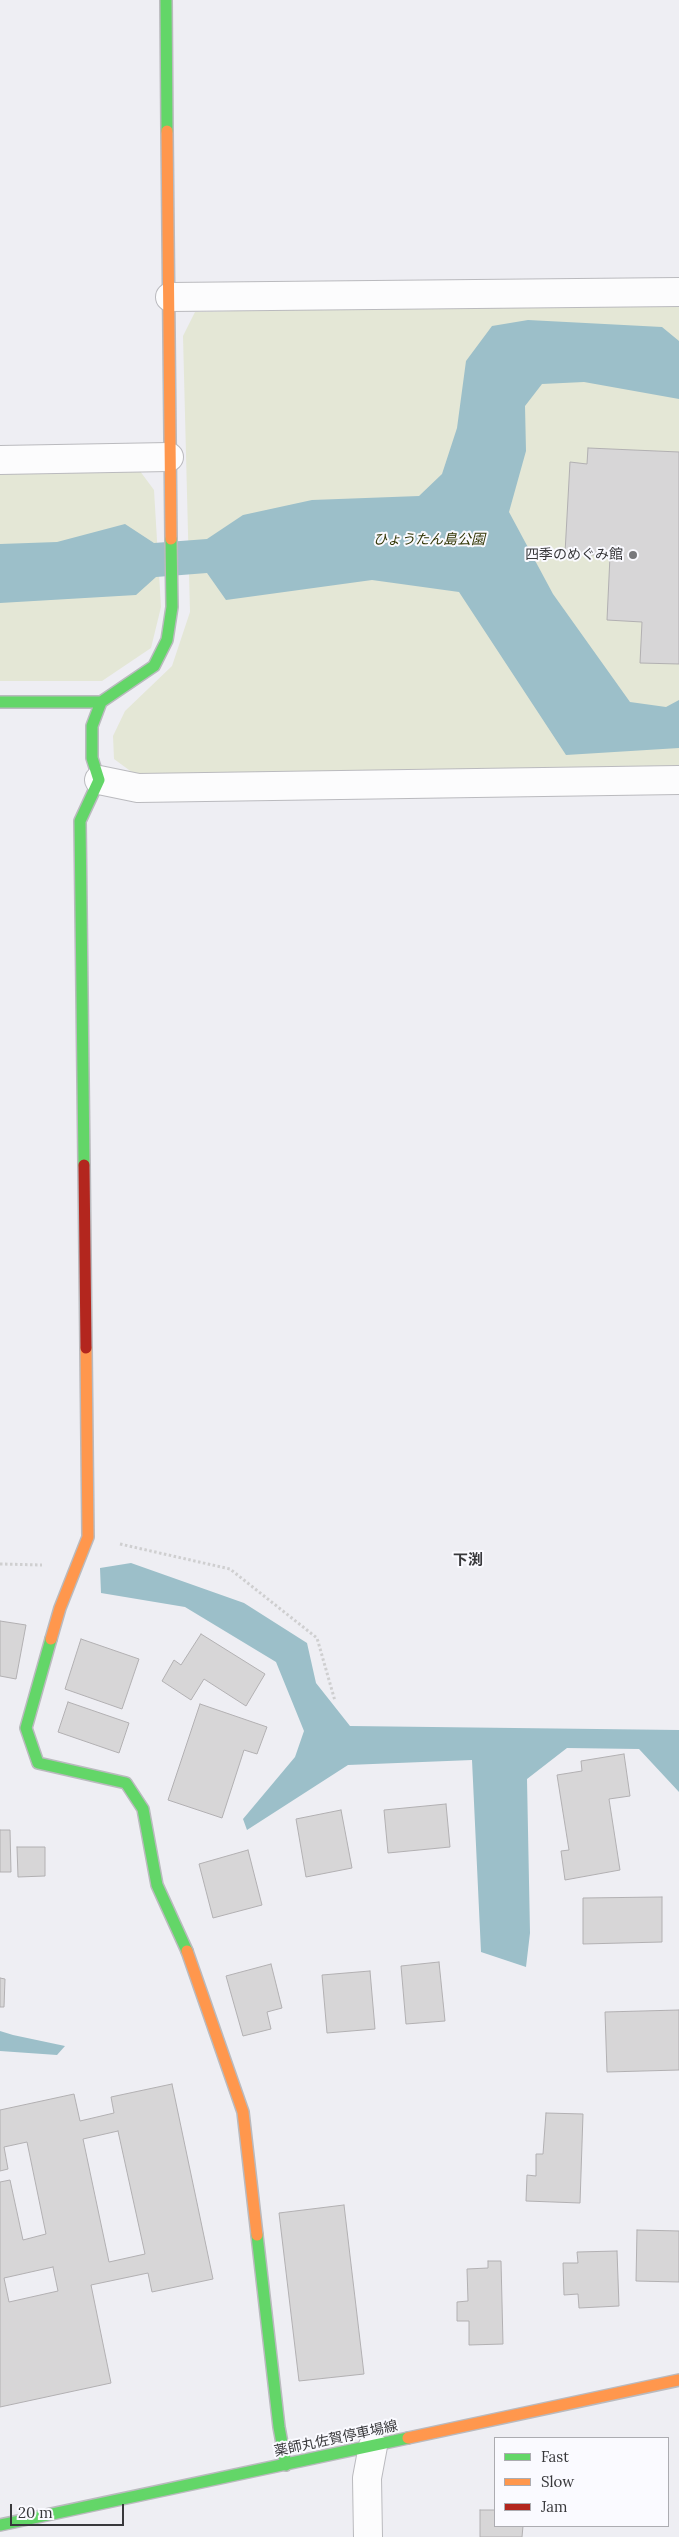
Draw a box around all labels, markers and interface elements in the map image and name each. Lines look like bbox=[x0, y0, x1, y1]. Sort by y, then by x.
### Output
park label: ひょうたん島公園 bbox=[373, 532, 485, 548]
place label: 四季のめぐみ館 bbox=[525, 547, 623, 563]
marker: 四季のめぐみ館 bbox=[627, 549, 639, 561]
district label: 下渕 bbox=[453, 1552, 483, 1570]
street label: 薬師丸佐賀停車場線 bbox=[273, 2418, 399, 2460]
legend bbox=[494, 2437, 669, 2527]
text: Fast bbox=[541, 2447, 569, 2466]
text: Slow bbox=[541, 2472, 574, 2491]
scale bar bbox=[12, 2494, 126, 2526]
text: Jam bbox=[541, 2497, 568, 2516]
text: 20 m bbox=[18, 2503, 53, 2522]

